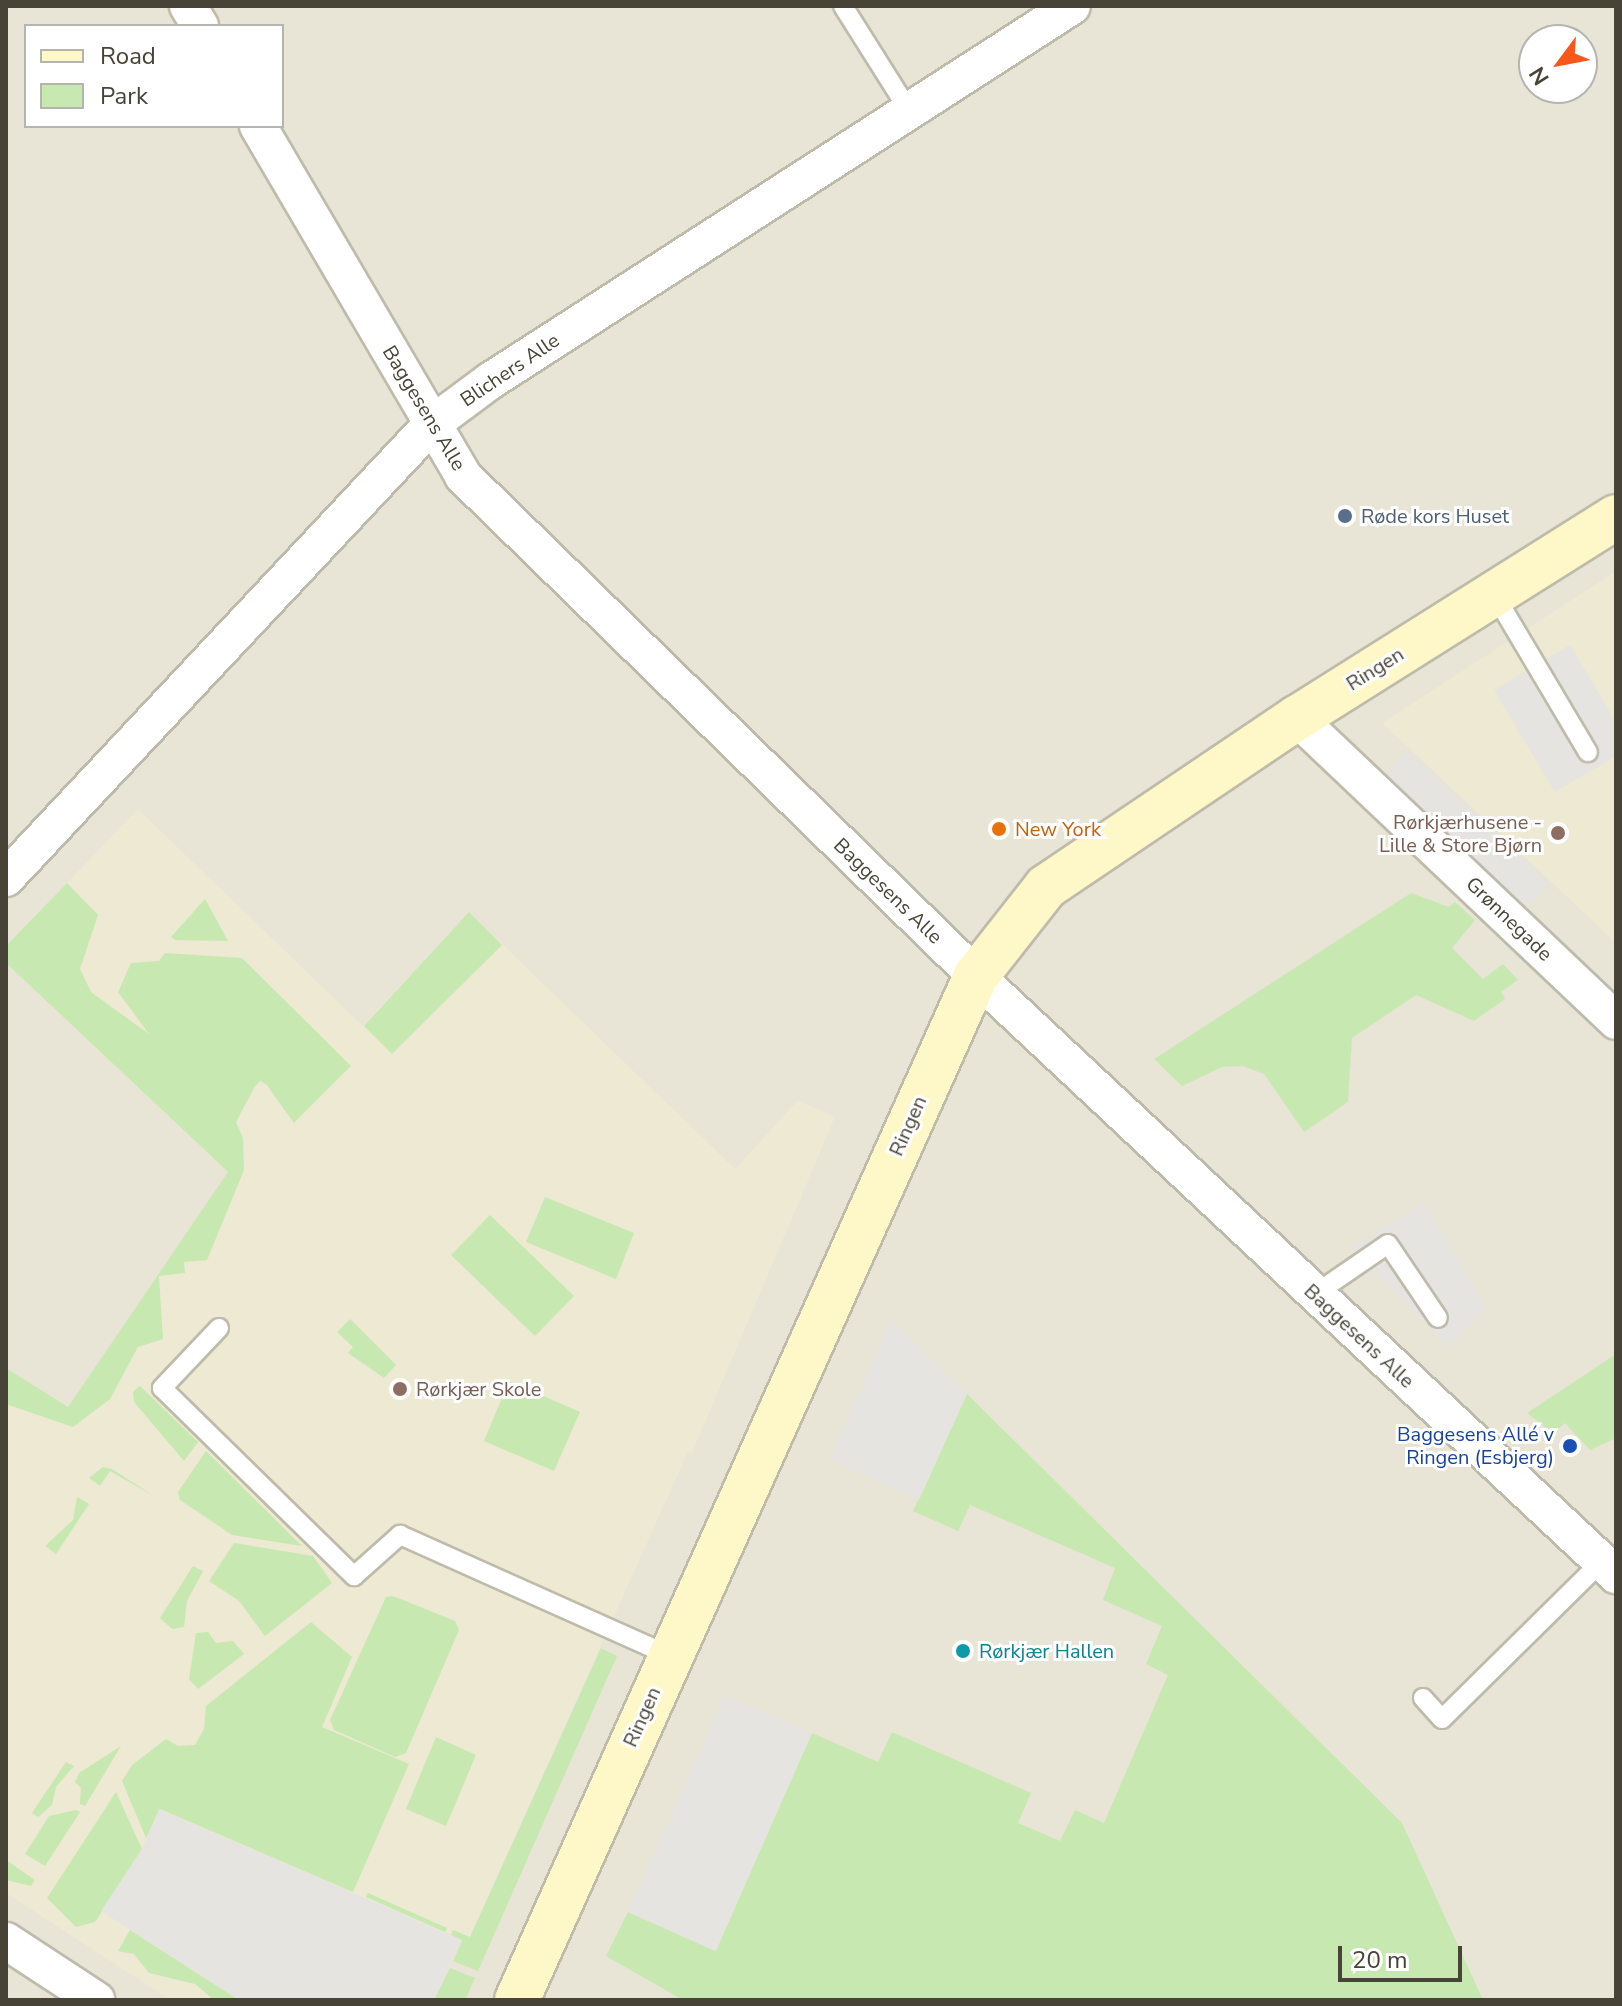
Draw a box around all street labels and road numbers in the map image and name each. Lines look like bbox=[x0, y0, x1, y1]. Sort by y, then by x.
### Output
street label: Blichers Alle bbox=[456, 328, 564, 412]
street label: Baggesens Alle bbox=[377, 341, 471, 475]
street label: Ringen bbox=[1342, 642, 1408, 696]
street label: Baggesens Alle bbox=[829, 833, 947, 949]
street label: Grønnegade bbox=[1461, 872, 1557, 966]
street label: Ringen bbox=[884, 1092, 932, 1160]
street label: Baggesens Alle bbox=[1299, 1279, 1419, 1393]
street label: Ringen bbox=[618, 1683, 666, 1751]

